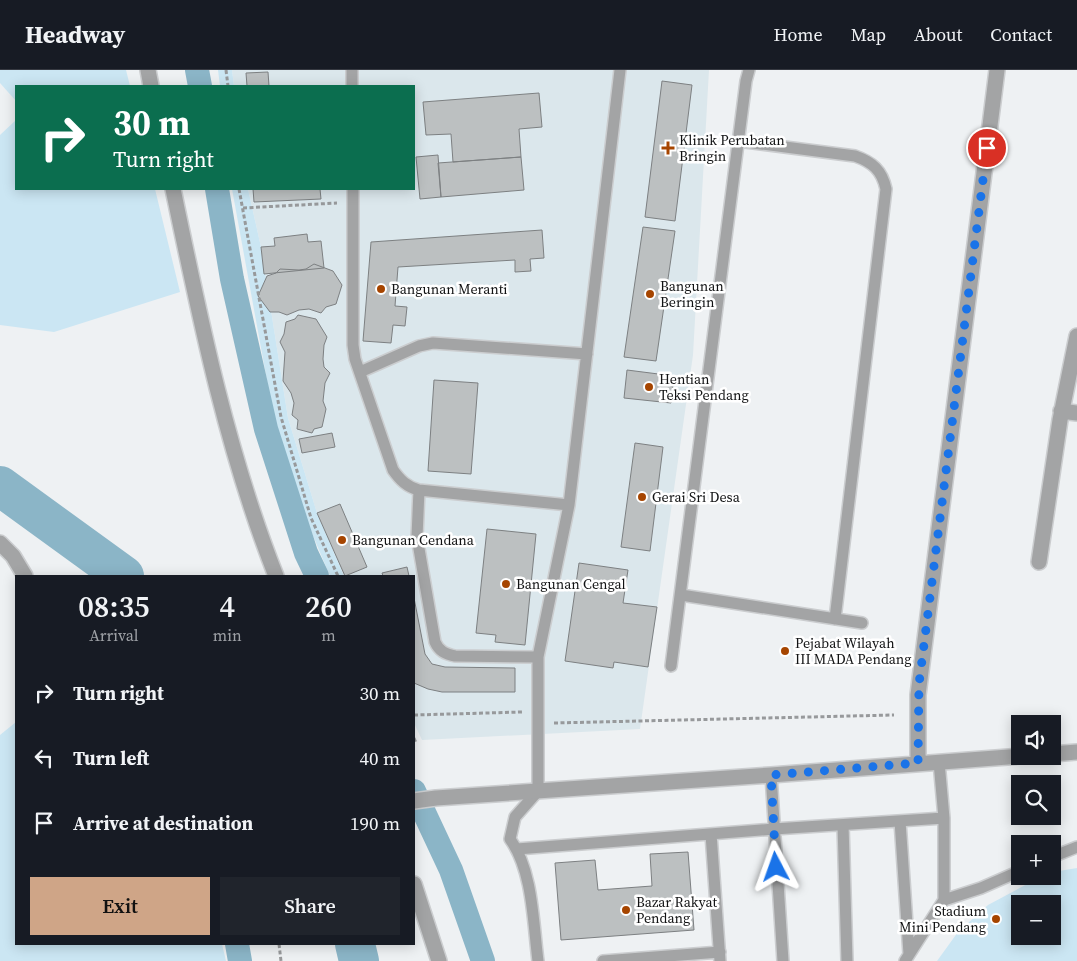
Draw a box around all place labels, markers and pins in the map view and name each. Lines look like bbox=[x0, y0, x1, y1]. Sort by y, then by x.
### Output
pin bbox=[966, 127, 1008, 169]
place label: Klinik Perubatan Bringin bbox=[679, 130, 785, 166]
marker: Klinik Perubatan Bringin bbox=[661, 141, 675, 155]
place label: Bangunan Beringin bbox=[660, 276, 724, 312]
place label: Bangunan Meranti bbox=[391, 279, 508, 299]
marker: Bangunan Meranti bbox=[375, 283, 387, 295]
marker: Bangunan Beringin bbox=[644, 288, 656, 300]
place label: Hentian Teksi Pendang bbox=[659, 369, 749, 405]
marker: Hentian Teksi Pendang bbox=[643, 381, 655, 393]
place label: Gerai Sri Desa bbox=[652, 487, 741, 507]
marker: Gerai Sri Desa bbox=[636, 491, 648, 503]
place label: Bangunan Cendana bbox=[352, 530, 475, 550]
marker: Bangunan Cendana bbox=[336, 534, 348, 546]
place label: Bangunan Cengal bbox=[516, 574, 626, 594]
marker: Bangunan Cengal bbox=[500, 578, 512, 590]
place label: Pejabat Wilayah III MADA Pendang bbox=[795, 633, 911, 669]
marker: Pejabat Wilayah III MADA Pendang bbox=[779, 645, 791, 657]
place label: Bazar Rakyat Pendang bbox=[636, 892, 718, 928]
place label: Stadium Mini Pendang bbox=[899, 901, 986, 937]
marker: Bazar Rakyat Pendang bbox=[620, 904, 632, 916]
marker: Stadium Mini Pendang bbox=[990, 913, 1002, 925]

